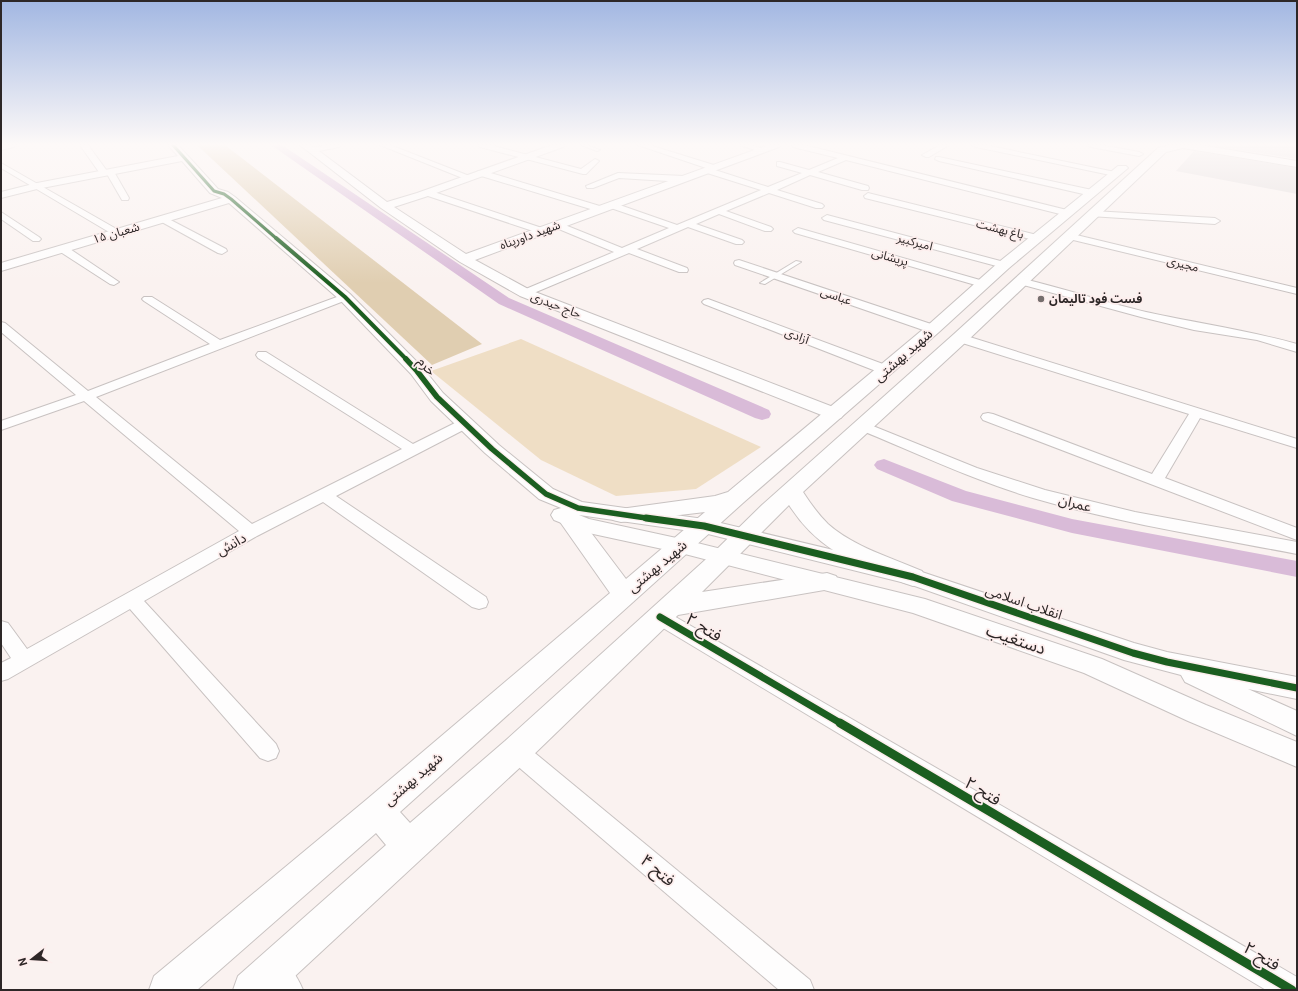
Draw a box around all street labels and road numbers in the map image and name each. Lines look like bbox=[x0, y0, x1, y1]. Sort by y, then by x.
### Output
street label: باغ بهشت bbox=[974, 216, 1025, 244]
street label: شهید داورپناه bbox=[498, 218, 563, 253]
street label: ۱۵ شعبان bbox=[91, 220, 141, 246]
street label: امیرکبیر bbox=[895, 230, 934, 254]
street label: پریشانی bbox=[870, 245, 910, 270]
street label: مجیری bbox=[1166, 253, 1200, 275]
street label: عباسی bbox=[819, 284, 853, 308]
street label: حاج حیدری bbox=[528, 289, 583, 323]
street label: آزادی bbox=[783, 325, 811, 347]
street label: شهید بهشتی bbox=[870, 325, 936, 386]
street label: خرم bbox=[412, 353, 440, 381]
street label: عمران bbox=[1057, 491, 1093, 516]
street label: دانش bbox=[213, 529, 249, 560]
street label: شهید بهشتی bbox=[624, 537, 691, 596]
street label: انقلاب اسلامی bbox=[983, 581, 1064, 624]
street label: فتح ۲ bbox=[681, 608, 726, 648]
street label: دستغیب bbox=[984, 620, 1048, 658]
street label: شهید بهشتی bbox=[380, 749, 446, 810]
street label: فتح ۲ bbox=[960, 772, 1005, 812]
street label: فتح ۴ bbox=[635, 850, 679, 892]
street label: فتح ۲ bbox=[1239, 937, 1284, 977]

